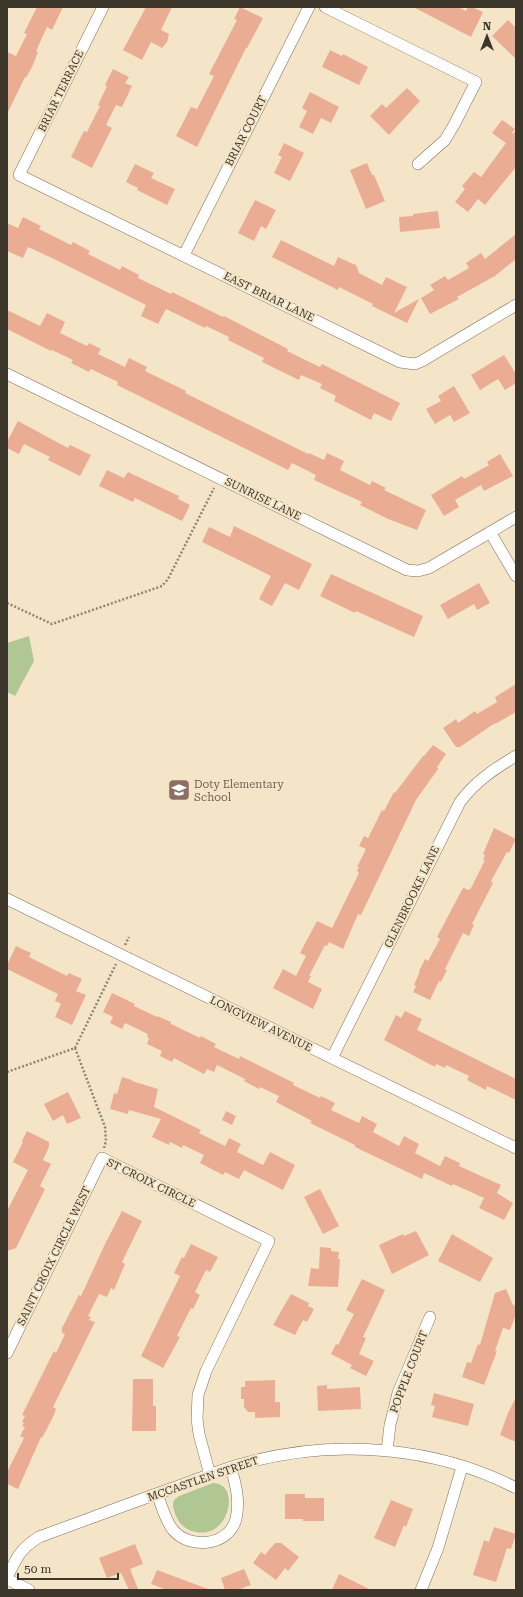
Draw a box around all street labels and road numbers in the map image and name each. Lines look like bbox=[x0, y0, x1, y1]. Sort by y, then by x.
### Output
street label: BRIAR TERRACE bbox=[36, 48, 86, 134]
street label: BRIAR COURT bbox=[223, 94, 269, 168]
street label: EAST BRIAR LANE bbox=[221, 269, 317, 325]
street label: SUNRISE LANE bbox=[223, 475, 303, 523]
street label: GLENBROOKE LANE bbox=[382, 844, 442, 950]
street label: LONGVIEW AVENUE bbox=[208, 994, 314, 1054]
street label: ST CROIX CIRCLE bbox=[104, 1156, 198, 1210]
street label: SAINT CROIX CIRCLE WEST bbox=[15, 1184, 93, 1328]
street label: POPPLE COURT bbox=[387, 1329, 431, 1415]
street label: MCCASTLEN STREET bbox=[146, 1454, 260, 1504]

